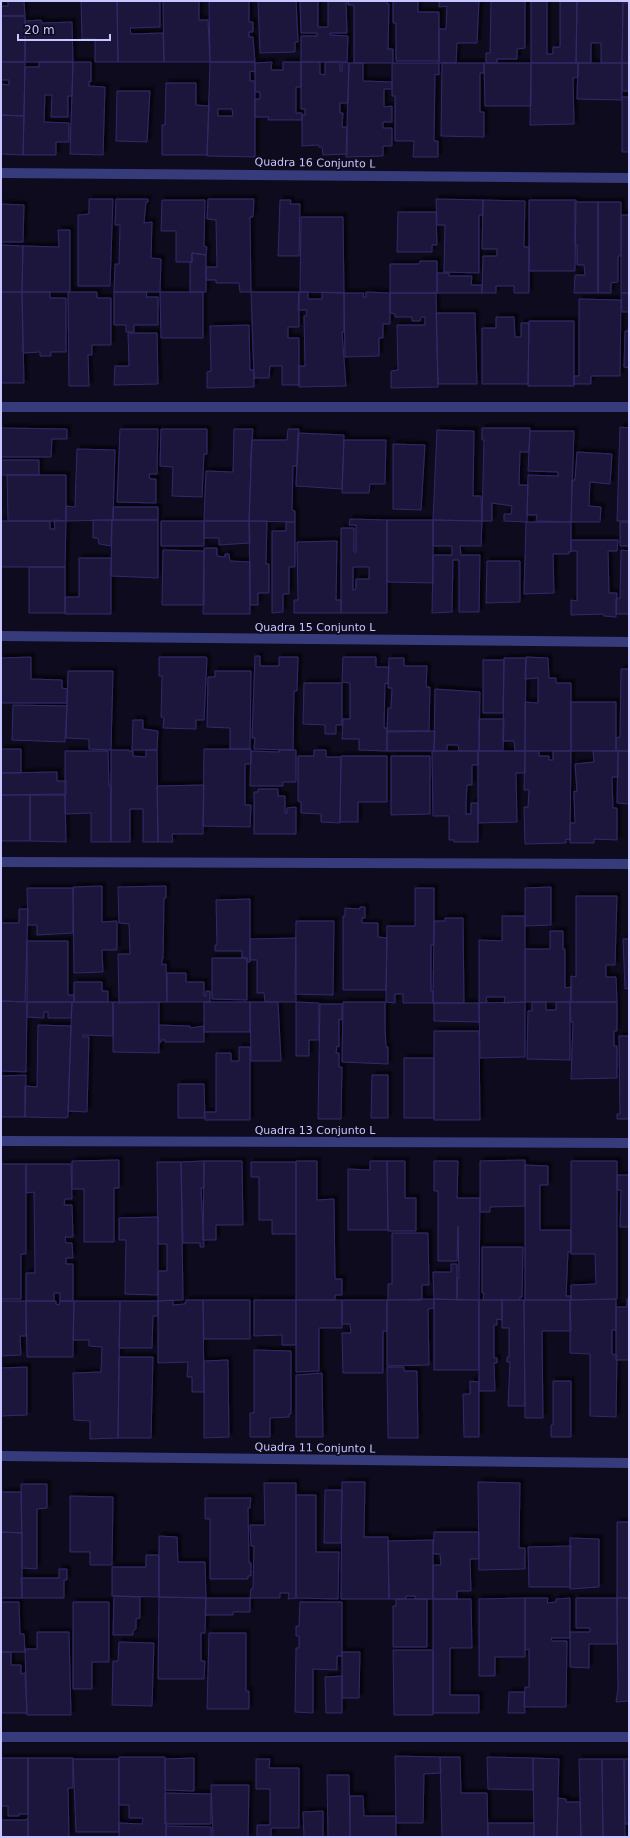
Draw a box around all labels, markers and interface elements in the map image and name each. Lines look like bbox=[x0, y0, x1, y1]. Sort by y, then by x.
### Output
scale bar bbox=[18, 16, 110, 42]
text: 20 m bbox=[24, 23, 55, 37]
street label: Quadra 16 Conjunto L bbox=[255, 155, 376, 171]
street label: Quadra 15 Conjunto L bbox=[255, 621, 376, 634]
street label: Quadra 13 Conjunto L bbox=[255, 1124, 376, 1137]
street label: Quadra 11 Conjunto L bbox=[255, 1440, 376, 1456]

